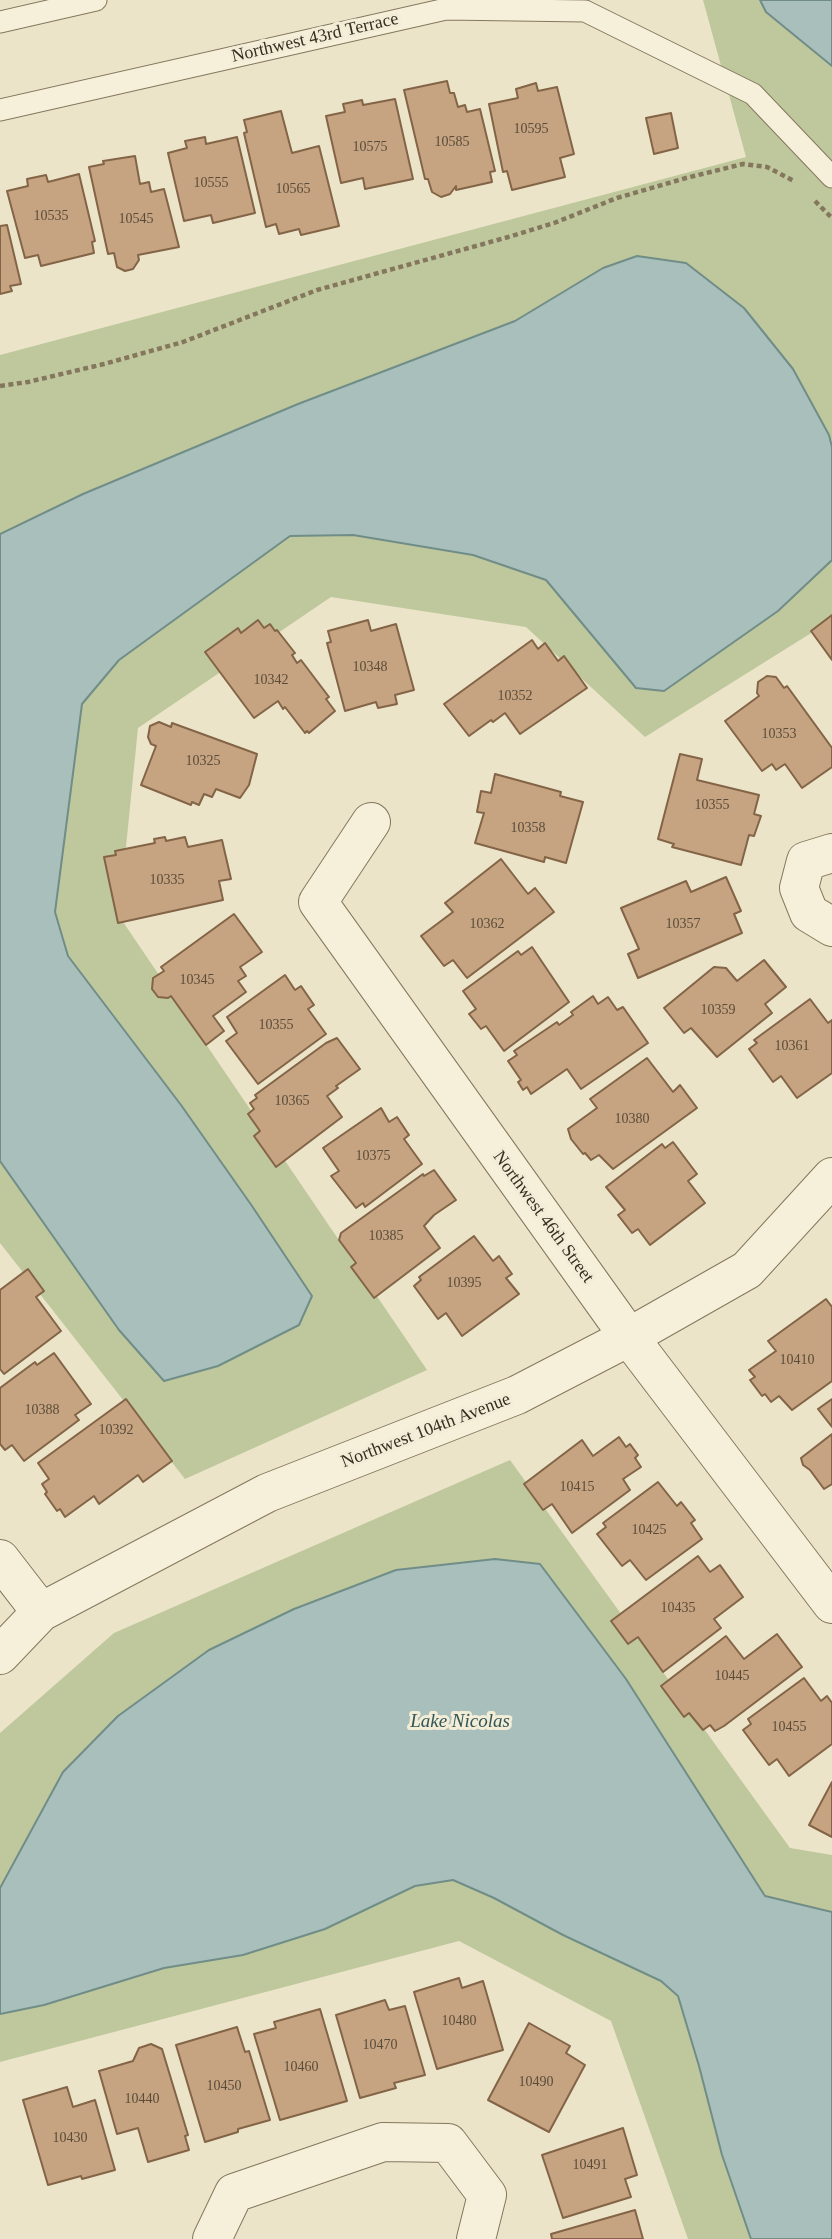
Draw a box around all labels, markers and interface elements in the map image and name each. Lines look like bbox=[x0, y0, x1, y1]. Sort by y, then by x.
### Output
street label: Northwest 43rd Terrace bbox=[229, 8, 401, 68]
house number: 10595 bbox=[514, 121, 548, 137]
house number: 10585 bbox=[434, 134, 470, 150]
house number: 10575 bbox=[352, 139, 388, 155]
house number: 10555 bbox=[194, 175, 228, 191]
house number: 10565 bbox=[276, 181, 310, 197]
house number: 10535 bbox=[34, 208, 68, 224]
house number: 10545 bbox=[118, 211, 154, 227]
house number: 10348 bbox=[352, 659, 388, 675]
house number: 10342 bbox=[254, 672, 288, 688]
house number: 10352 bbox=[498, 688, 532, 704]
house number: 10353 bbox=[762, 726, 796, 742]
house number: 10325 bbox=[186, 753, 220, 769]
house number: 10355 bbox=[694, 797, 730, 813]
house number: 10358 bbox=[510, 820, 546, 836]
house number: 10335 bbox=[150, 872, 184, 888]
house number: 10362 bbox=[470, 916, 504, 932]
house number: 10357 bbox=[666, 916, 700, 932]
house number: 10345 bbox=[180, 972, 214, 988]
house number: 10359 bbox=[700, 1002, 736, 1018]
house number: 10355 bbox=[258, 1017, 294, 1033]
house number: 10361 bbox=[774, 1038, 810, 1054]
house number: 10365 bbox=[274, 1093, 310, 1109]
house number: 10380 bbox=[614, 1111, 650, 1127]
street label: Northwest 46th Street bbox=[488, 1147, 598, 1287]
house number: 10375 bbox=[356, 1148, 390, 1164]
house number: 10385 bbox=[368, 1228, 404, 1244]
house number: 10395 bbox=[447, 1275, 482, 1291]
house number: 10410 bbox=[780, 1352, 814, 1368]
street label: Northwest 104th Avenue bbox=[338, 1389, 514, 1473]
house number: 10388 bbox=[24, 1402, 60, 1418]
house number: 10392 bbox=[99, 1422, 134, 1438]
house number: 10415 bbox=[560, 1479, 594, 1495]
house number: 10425 bbox=[632, 1522, 666, 1538]
house number: 10435 bbox=[660, 1600, 696, 1616]
house number: 10445 bbox=[714, 1668, 750, 1684]
water label: Lake Nicolas bbox=[410, 1711, 510, 1733]
house number: 10455 bbox=[772, 1719, 806, 1735]
house number: 10480 bbox=[442, 2013, 476, 2029]
house number: 10470 bbox=[362, 2037, 398, 2053]
house number: 10460 bbox=[284, 2059, 318, 2075]
house number: 10490 bbox=[518, 2074, 554, 2090]
house number: 10450 bbox=[206, 2078, 242, 2094]
house number: 10440 bbox=[124, 2091, 160, 2107]
house number: 10430 bbox=[52, 2130, 88, 2146]
house number: 10491 bbox=[572, 2157, 608, 2173]

